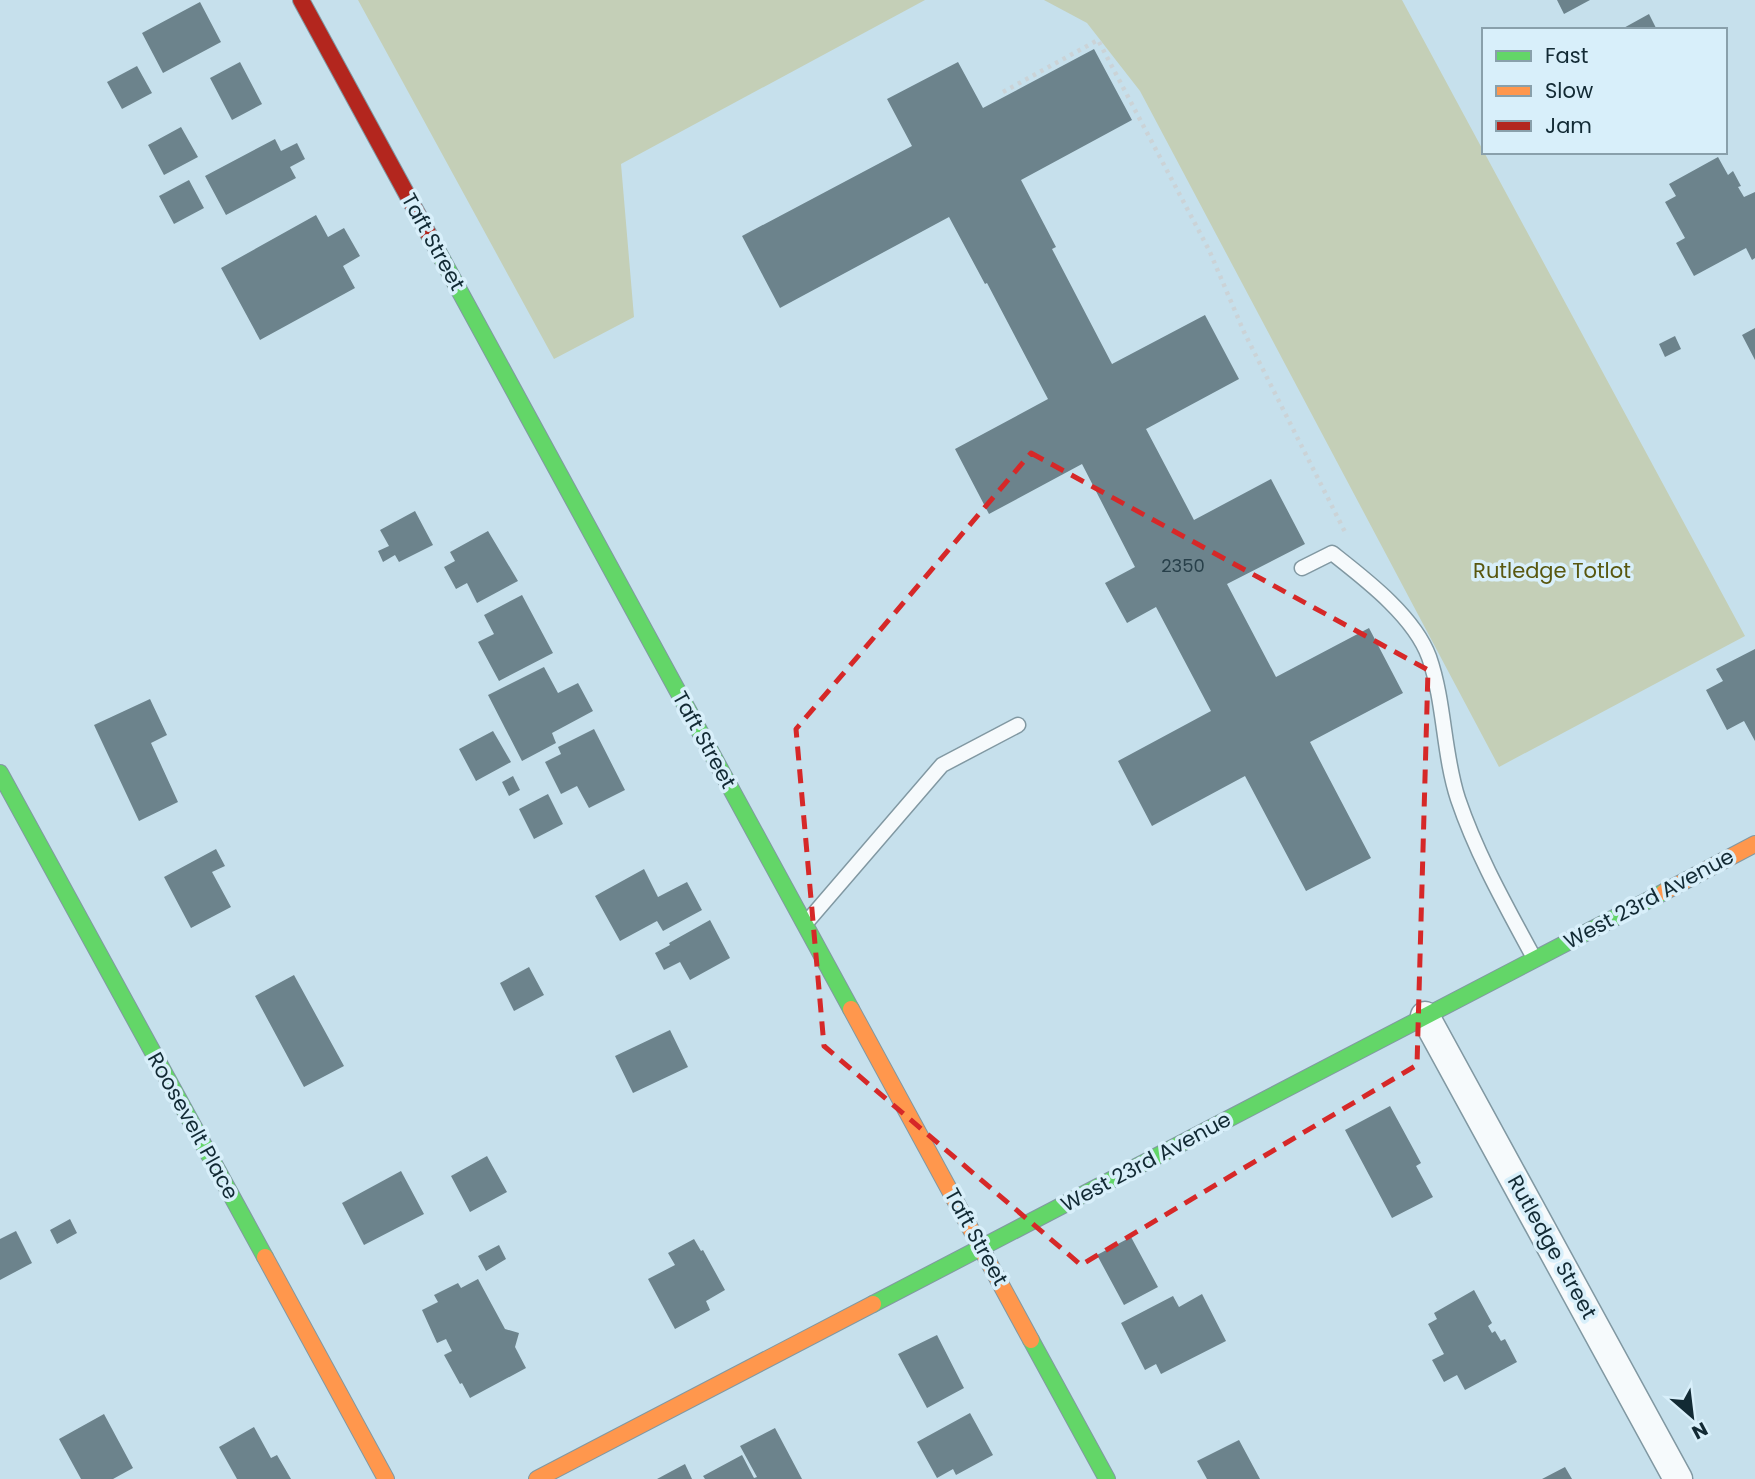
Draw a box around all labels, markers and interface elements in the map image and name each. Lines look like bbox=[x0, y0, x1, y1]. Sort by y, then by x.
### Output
legend bbox=[1482, 28, 1727, 154]
text: Fast bbox=[1545, 41, 1588, 70]
text: Slow bbox=[1545, 76, 1593, 105]
text: Jam bbox=[1545, 111, 1592, 140]
street label: Taft Street bbox=[395, 188, 472, 296]
house number: 2350 bbox=[1161, 553, 1205, 578]
park label: Rutledge Totlot bbox=[1473, 556, 1631, 585]
street label: Taft Street bbox=[666, 686, 743, 794]
street label: West 23rd Avenue bbox=[1559, 841, 1739, 956]
street label: Roosevelt Place bbox=[141, 1047, 246, 1205]
street label: West 23rd Avenue bbox=[1056, 1104, 1236, 1219]
street label: Rutledge Street bbox=[1501, 1170, 1604, 1324]
street label: Taft Street bbox=[938, 1183, 1015, 1291]
north arrow bbox=[1657, 1381, 1727, 1451]
text: N bbox=[1687, 1415, 1712, 1446]

